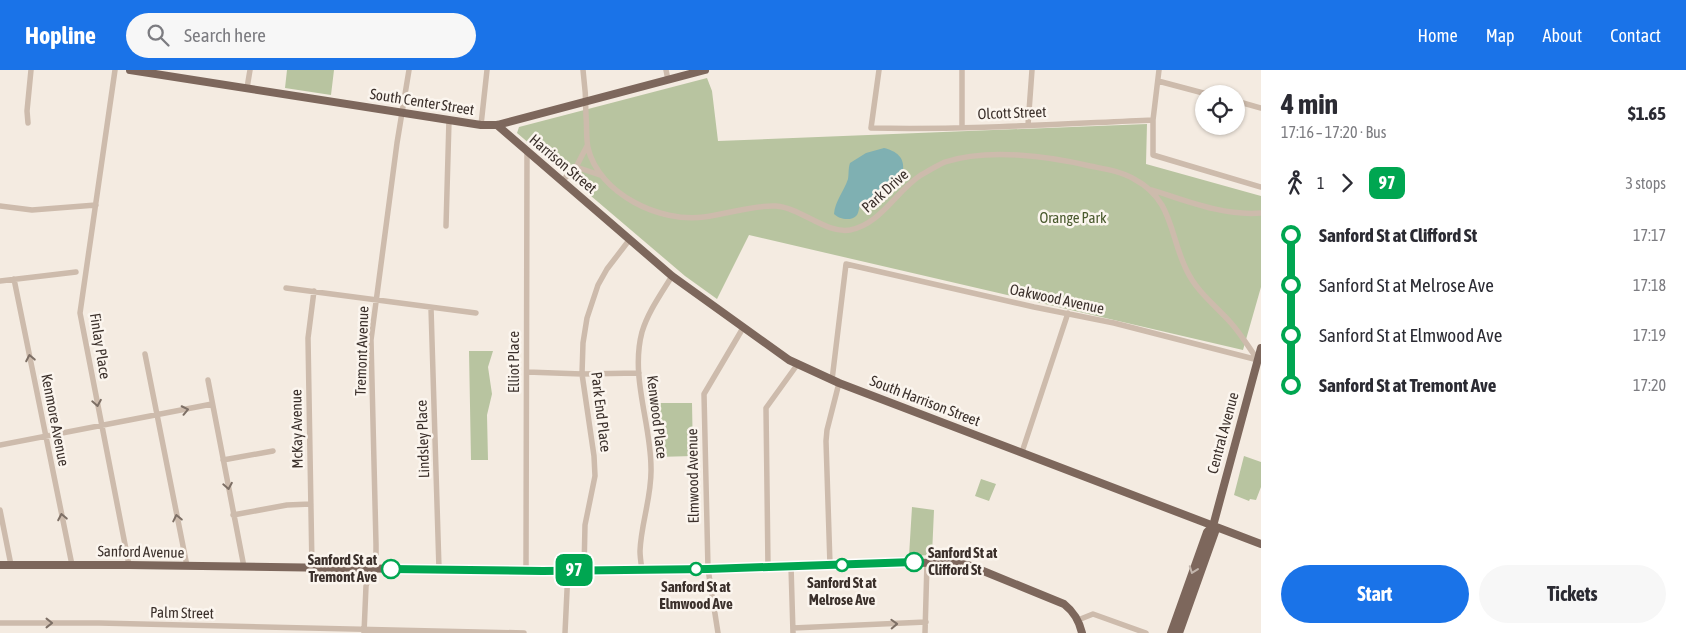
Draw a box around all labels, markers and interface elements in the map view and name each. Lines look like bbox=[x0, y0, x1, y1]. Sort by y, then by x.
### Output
search box bbox=[126, 13, 476, 58]
icon: search bbox=[144, 21, 172, 49]
text: Hopline bbox=[25, 22, 96, 49]
text: Search here bbox=[184, 24, 266, 46]
text: Home bbox=[1418, 25, 1458, 46]
text: Map bbox=[1486, 25, 1515, 46]
text: About bbox=[1543, 25, 1582, 46]
text: Contact bbox=[1610, 25, 1661, 46]
street label: South Center Street bbox=[369, 85, 475, 118]
map controls bbox=[1195, 85, 1245, 135]
button: locate bbox=[1195, 85, 1245, 135]
text: 4 min bbox=[1281, 88, 1338, 120]
text: $1.65 bbox=[1628, 102, 1666, 124]
street label: Olcott Street bbox=[977, 103, 1047, 122]
text: 17:16 – 17:20 · Bus bbox=[1281, 123, 1386, 141]
street label: Harrison Street bbox=[526, 131, 600, 197]
street label: Park Drive bbox=[858, 165, 911, 216]
icon: walk bbox=[1281, 169, 1309, 197]
icon: forward bbox=[1333, 169, 1361, 197]
text: 97 bbox=[1379, 172, 1395, 193]
text: 1 bbox=[1317, 174, 1325, 192]
text: 3 stops bbox=[1625, 174, 1666, 192]
park label: Orange Park bbox=[1039, 209, 1107, 226]
text: Sanford St at Clifford St bbox=[1319, 224, 1477, 246]
text: 17:17 bbox=[1633, 226, 1666, 244]
text: Sanford St at Melrose Ave bbox=[1319, 274, 1494, 296]
text: 17:18 bbox=[1633, 276, 1666, 294]
street label: Oakwood Avenue bbox=[1008, 280, 1106, 317]
street label: Tremont Avenue bbox=[351, 306, 372, 396]
street label: Finlay Place bbox=[87, 312, 114, 380]
text: Sanford St at Elmwood Ave bbox=[1319, 324, 1502, 346]
text: 17:19 bbox=[1633, 326, 1666, 344]
street label: Elliot Place bbox=[505, 331, 522, 393]
one-way arrow bbox=[25, 353, 36, 362]
street label: Park End Place bbox=[588, 371, 615, 453]
street label: Kenmore Avenue bbox=[38, 372, 73, 468]
street label: South Harrison Street bbox=[868, 372, 983, 429]
street label: Kenwood Place bbox=[644, 374, 671, 460]
text: Sanford St at Tremont Ave bbox=[1319, 374, 1496, 396]
text: 17:20 bbox=[1633, 376, 1666, 394]
street label: McKay Avenue bbox=[287, 389, 306, 469]
street label: Central Avenue bbox=[1203, 390, 1242, 476]
one-way arrow bbox=[91, 398, 101, 407]
street label: Lindsley Place bbox=[413, 399, 432, 478]
one-way arrow bbox=[181, 405, 190, 415]
street label: Elmwood Avenue bbox=[683, 428, 702, 524]
one-way arrow bbox=[222, 482, 233, 491]
one-way arrow bbox=[57, 513, 68, 521]
one-way arrow bbox=[172, 514, 183, 523]
street label: Sanford Avenue bbox=[97, 542, 185, 561]
place label: Sanford St at Clifford St bbox=[928, 544, 998, 578]
place label: Sanford St at Tremont Ave bbox=[308, 551, 378, 585]
marker: Sanford St at Clifford St bbox=[904, 552, 924, 572]
line badge: 97 bbox=[552, 554, 596, 586]
marker: Sanford St at Melrose Ave bbox=[835, 558, 849, 572]
marker: Sanford St at Tremont Ave bbox=[381, 559, 401, 579]
text: 97 bbox=[566, 559, 582, 580]
marker: Sanford St at Elmwood Ave bbox=[689, 562, 703, 576]
one-way arrow bbox=[1189, 565, 1199, 574]
button: Start bbox=[1281, 565, 1469, 623]
button: Tickets bbox=[1479, 565, 1666, 623]
place label: Sanford St at Melrose Ave bbox=[807, 574, 877, 608]
place label: Sanford St at Elmwood Ave bbox=[659, 578, 733, 612]
street label: Palm Street bbox=[150, 603, 214, 622]
one-way arrow bbox=[45, 618, 53, 628]
one-way arrow bbox=[890, 618, 898, 629]

